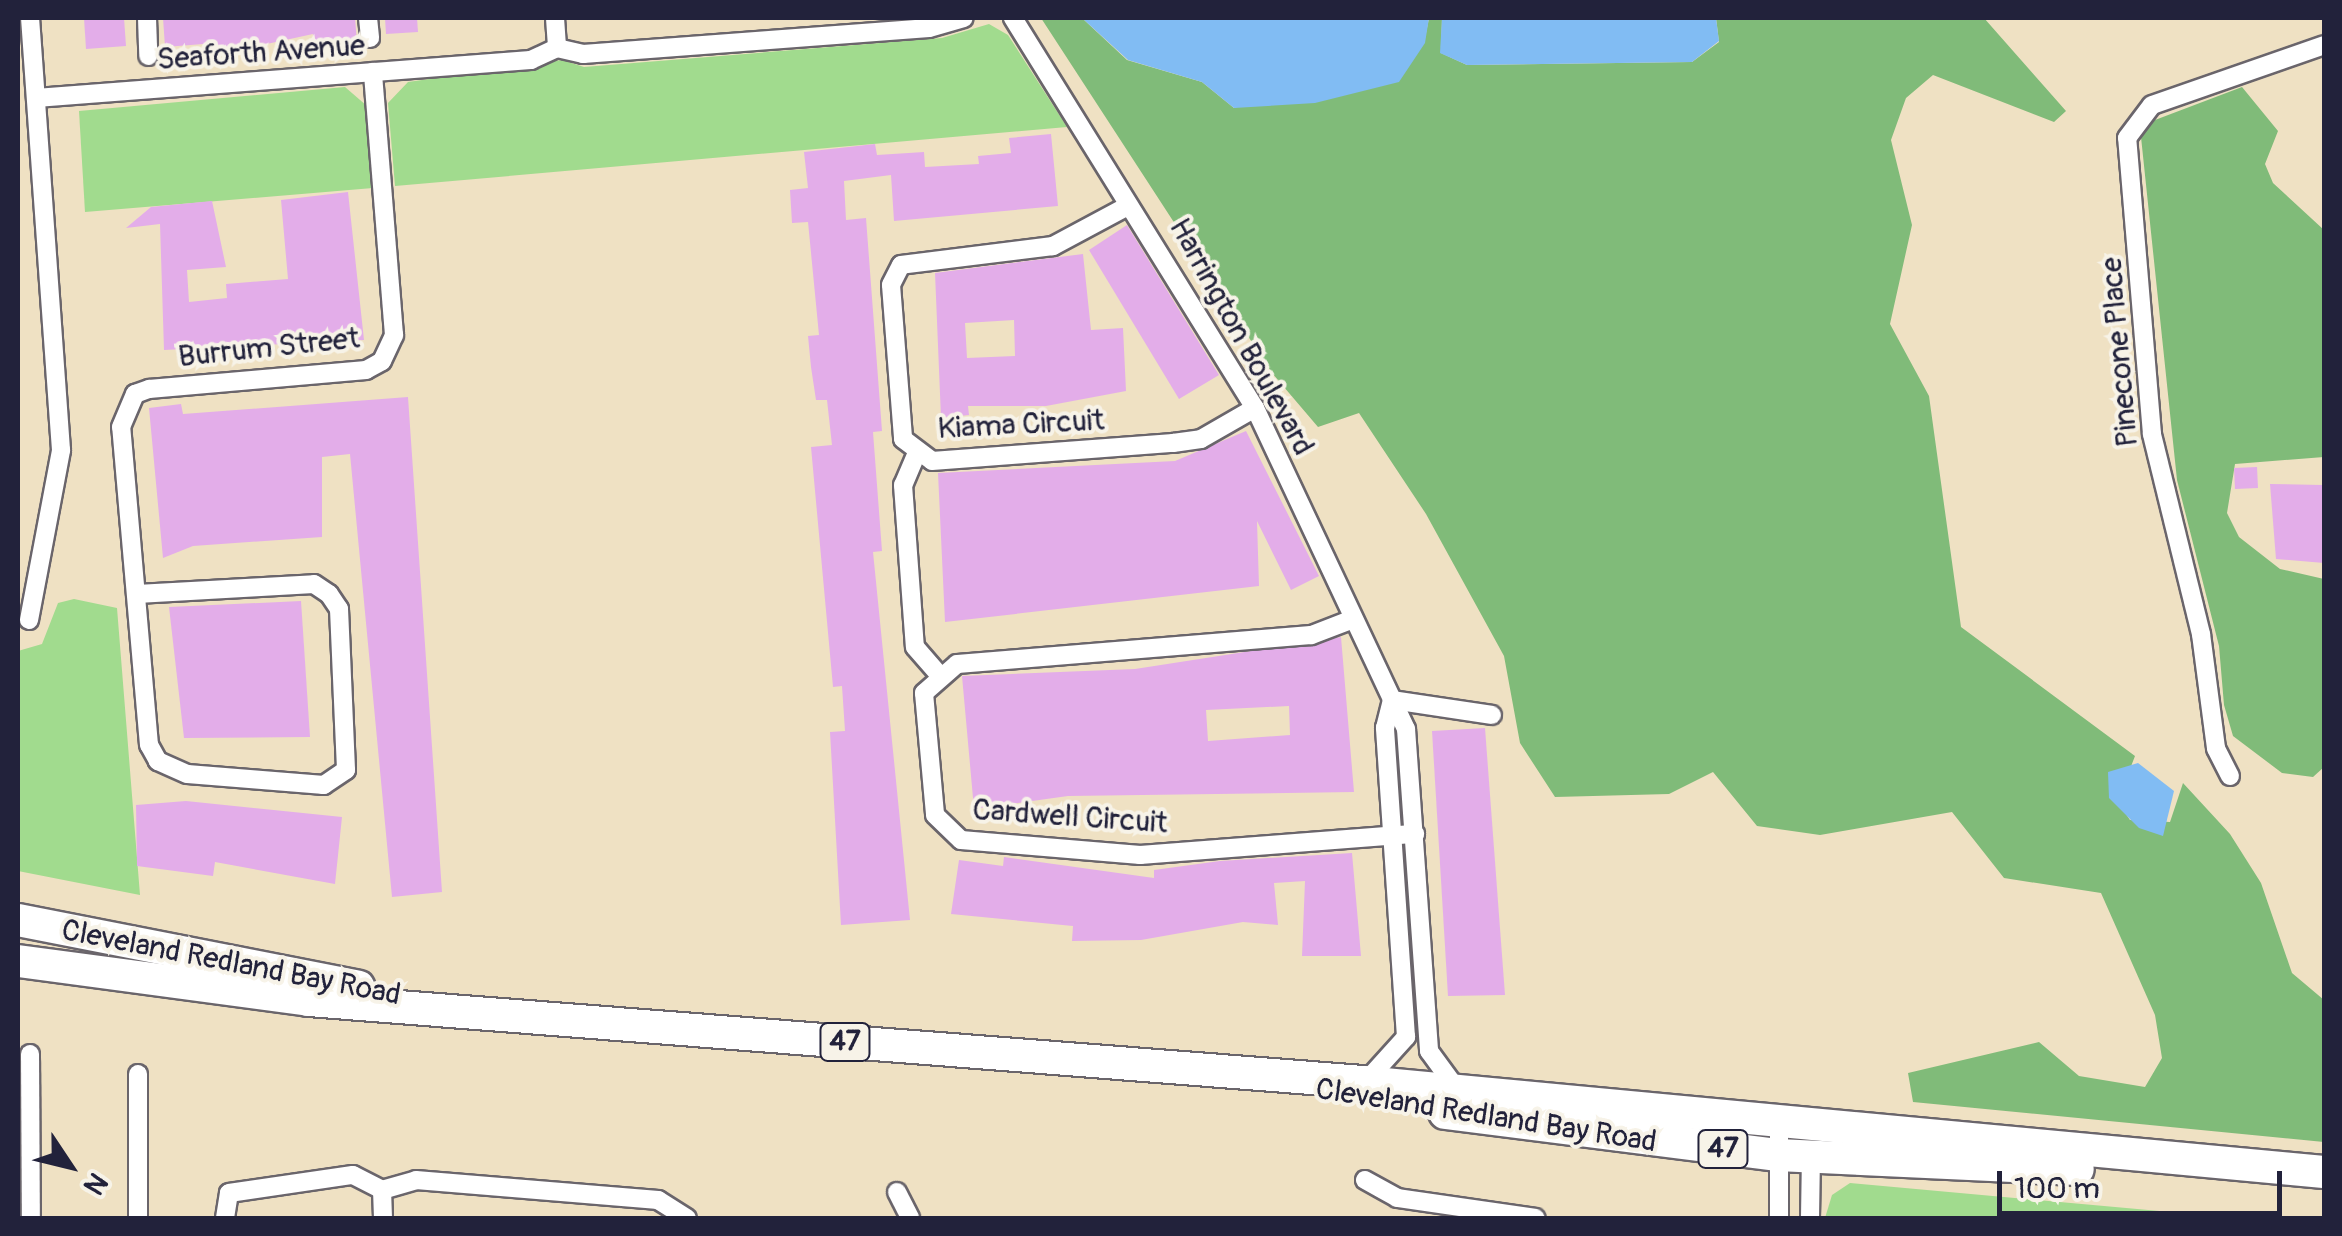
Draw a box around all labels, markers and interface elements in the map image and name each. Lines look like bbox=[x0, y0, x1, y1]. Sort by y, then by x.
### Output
street label: Seaforth Avenue bbox=[156, 28, 366, 78]
street label: Harrington Boulevard bbox=[1161, 212, 1321, 462]
street label: Pinecone Place bbox=[2094, 256, 2146, 448]
street label: Burrum Street bbox=[177, 321, 361, 375]
street label: Kiama Circuit bbox=[937, 403, 1105, 447]
street label: Cardwell Circuit bbox=[971, 792, 1169, 842]
street label: Cleveland Redland Bay Road bbox=[58, 912, 404, 1014]
road number: 47 bbox=[818, 1019, 872, 1065]
street label: Cleveland Redland Bay Road bbox=[1313, 1071, 1659, 1161]
north arrow bbox=[20, 1116, 120, 1216]
road number: 47 bbox=[1696, 1126, 1750, 1172]
scale bar bbox=[2002, 1151, 2287, 1213]
text: N bbox=[75, 1166, 115, 1201]
text: 100 m bbox=[2014, 1170, 2100, 1207]

